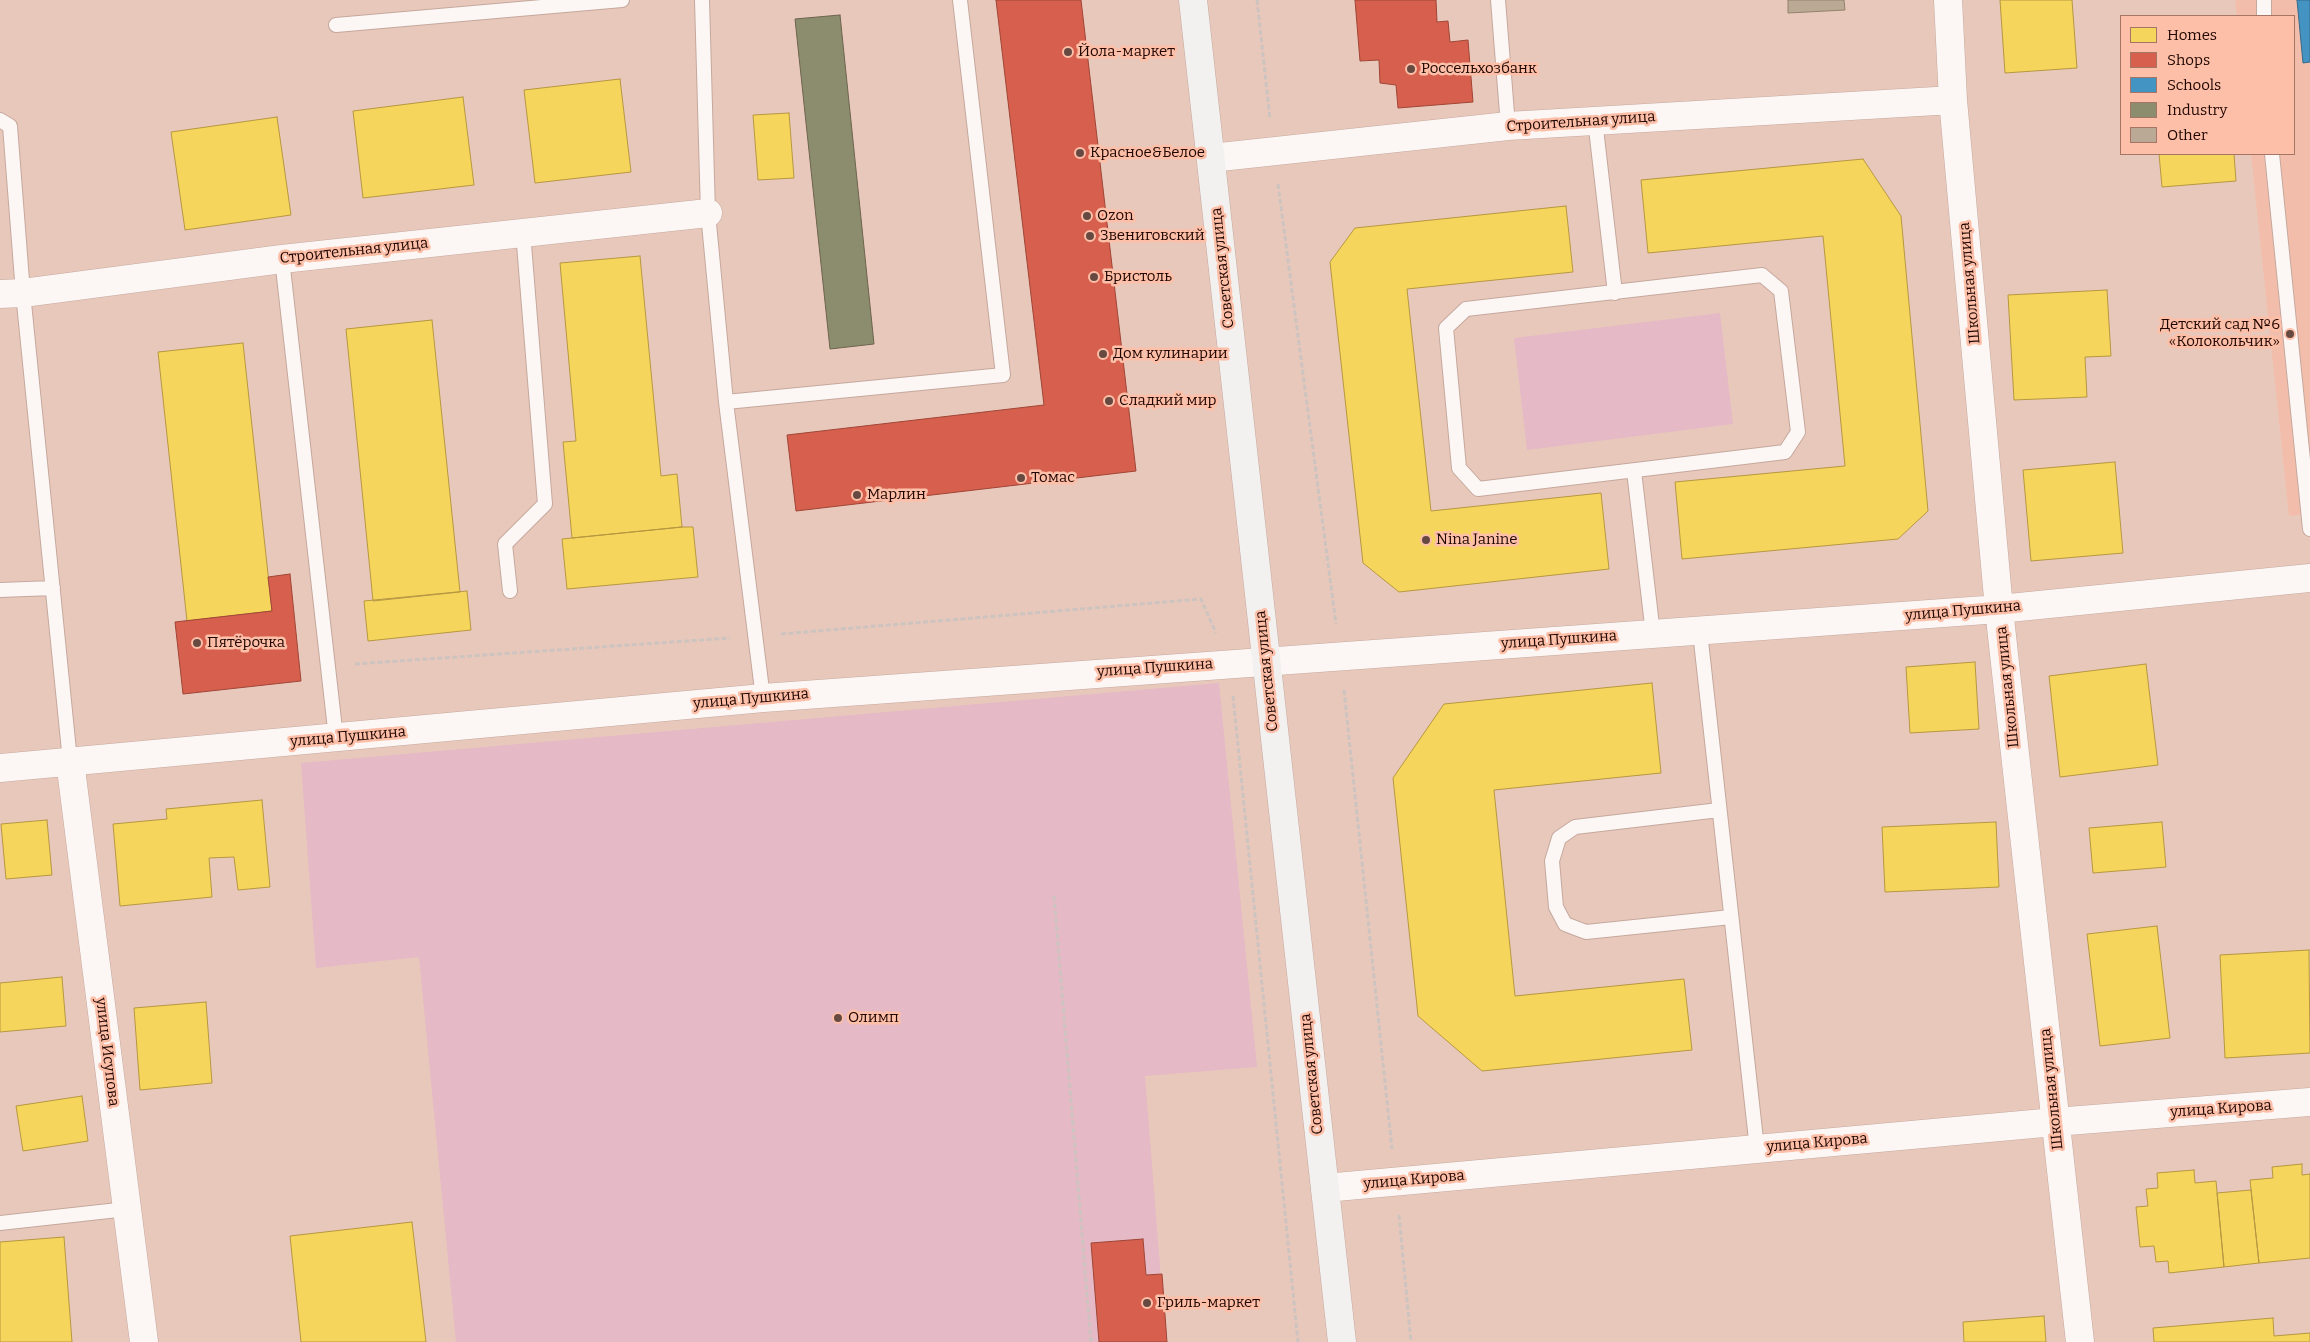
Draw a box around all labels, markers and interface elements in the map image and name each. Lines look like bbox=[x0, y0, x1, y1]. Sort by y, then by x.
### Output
legend bbox=[2120, 15, 2295, 155]
text: Homes bbox=[2167, 26, 2217, 44]
place label: Йола-маркет bbox=[1078, 43, 1175, 61]
marker: Йола-маркет bbox=[1062, 46, 1074, 58]
text: Shops bbox=[2167, 51, 2210, 69]
place label: Россельхозбанк bbox=[1421, 60, 1537, 78]
marker: Россельхозбанк bbox=[1405, 63, 1417, 75]
text: Schools bbox=[2167, 76, 2221, 94]
text: Industry bbox=[2167, 101, 2227, 119]
street label: Строительная улица bbox=[1506, 108, 1656, 136]
text: Other bbox=[2167, 126, 2208, 144]
place label: Красное&Белое bbox=[1090, 144, 1205, 162]
marker: Красное&Белое bbox=[1074, 147, 1086, 159]
place label: Ozon bbox=[1097, 207, 1134, 225]
street label: Советская улица bbox=[1208, 207, 1238, 329]
marker: Ozon bbox=[1081, 210, 1093, 222]
street label: Школьная улица bbox=[1956, 221, 1984, 345]
place label: Звениговский bbox=[1100, 227, 1205, 245]
marker: Звениговский bbox=[1084, 230, 1096, 242]
street label: Строительная улица bbox=[279, 234, 429, 268]
place label: Бристоль bbox=[1104, 268, 1172, 286]
marker: Бристоль bbox=[1088, 271, 1100, 283]
place label: Детский сад №6 «Колокольчик» bbox=[2160, 316, 2280, 351]
marker: Детский сад №6 «Колокольчик» bbox=[2284, 328, 2296, 340]
place label: Дом кулинарии bbox=[1113, 345, 1228, 363]
marker: Дом кулинарии bbox=[1097, 348, 1109, 360]
place label: Сладкий мир bbox=[1119, 392, 1217, 410]
marker: Сладкий мир bbox=[1103, 395, 1115, 407]
place label: Томас bbox=[1031, 469, 1075, 487]
marker: Томас bbox=[1015, 472, 1027, 484]
place label: Марлин bbox=[867, 486, 926, 504]
marker: Марлин bbox=[851, 489, 863, 501]
place label: Nina Janine bbox=[1436, 531, 1518, 549]
marker: Nina Janine bbox=[1420, 534, 1432, 546]
street label: улица Пушкина bbox=[1904, 597, 2022, 625]
street label: Советская улица bbox=[1252, 610, 1282, 732]
street label: Школьная улица bbox=[1993, 625, 2023, 749]
street label: улица Пушкина bbox=[1500, 627, 1618, 653]
place label: Пятёрочка bbox=[207, 634, 285, 652]
marker: Пятёрочка bbox=[191, 637, 203, 649]
street label: улица Пушкина bbox=[1096, 655, 1214, 681]
street label: улица Пушкина bbox=[692, 685, 810, 713]
street label: улица Пушкина bbox=[289, 723, 407, 751]
street label: улица Исупова bbox=[91, 997, 123, 1107]
place label: Олимп bbox=[848, 1009, 899, 1027]
marker: Олимп bbox=[832, 1012, 844, 1024]
street label: Советская улица bbox=[1297, 1013, 1327, 1135]
street label: Школьная улица bbox=[2037, 1027, 2067, 1151]
street label: улица Кирова bbox=[2170, 1096, 2272, 1122]
street label: улица Кирова bbox=[1766, 1130, 1868, 1156]
street label: улица Кирова bbox=[1363, 1167, 1465, 1193]
place label: Гриль-маркет bbox=[1157, 1294, 1260, 1312]
marker: Гриль-маркет bbox=[1141, 1297, 1153, 1309]

